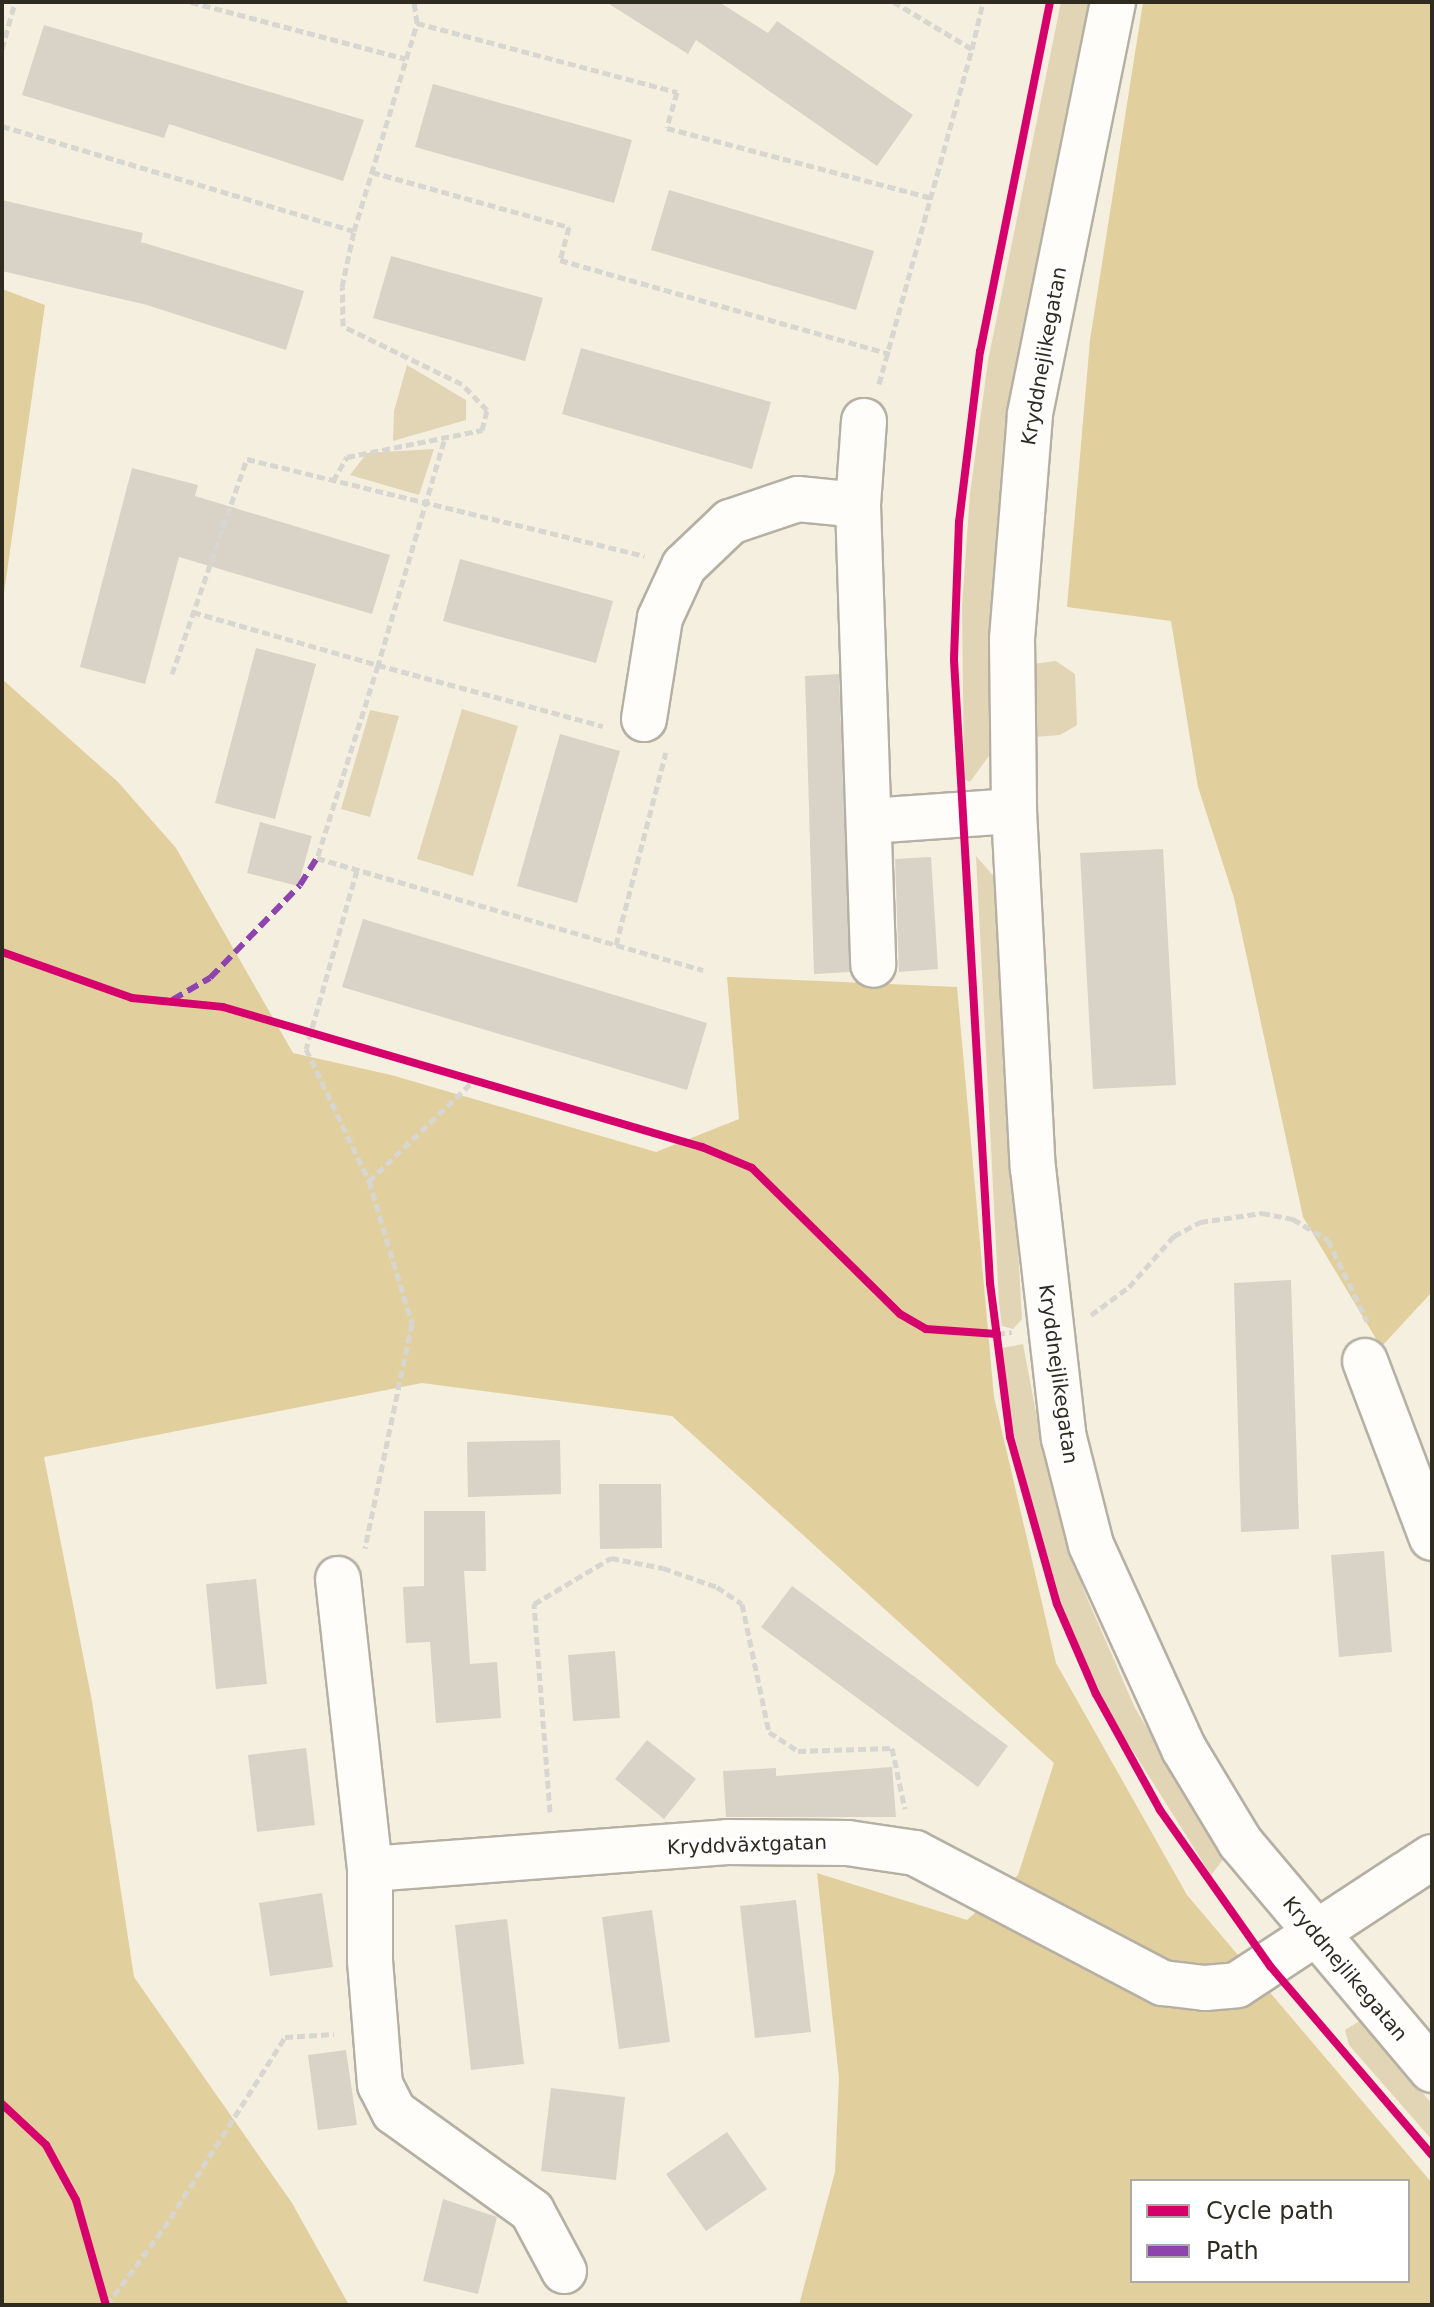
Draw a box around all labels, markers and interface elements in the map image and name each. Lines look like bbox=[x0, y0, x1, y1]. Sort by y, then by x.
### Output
street label: Kryddnejlikegatan bbox=[1016, 265, 1072, 447]
street label: Kryddnejlikegatan bbox=[1034, 1283, 1082, 1465]
street label: Kryddväxtgatan bbox=[667, 1830, 827, 1860]
street label: Kryddnejlikegatan bbox=[1278, 1892, 1412, 2046]
legend bbox=[1130, 2179, 1410, 2283]
text: Cycle path bbox=[1206, 2197, 1334, 2225]
text: Path bbox=[1206, 2237, 1259, 2265]

